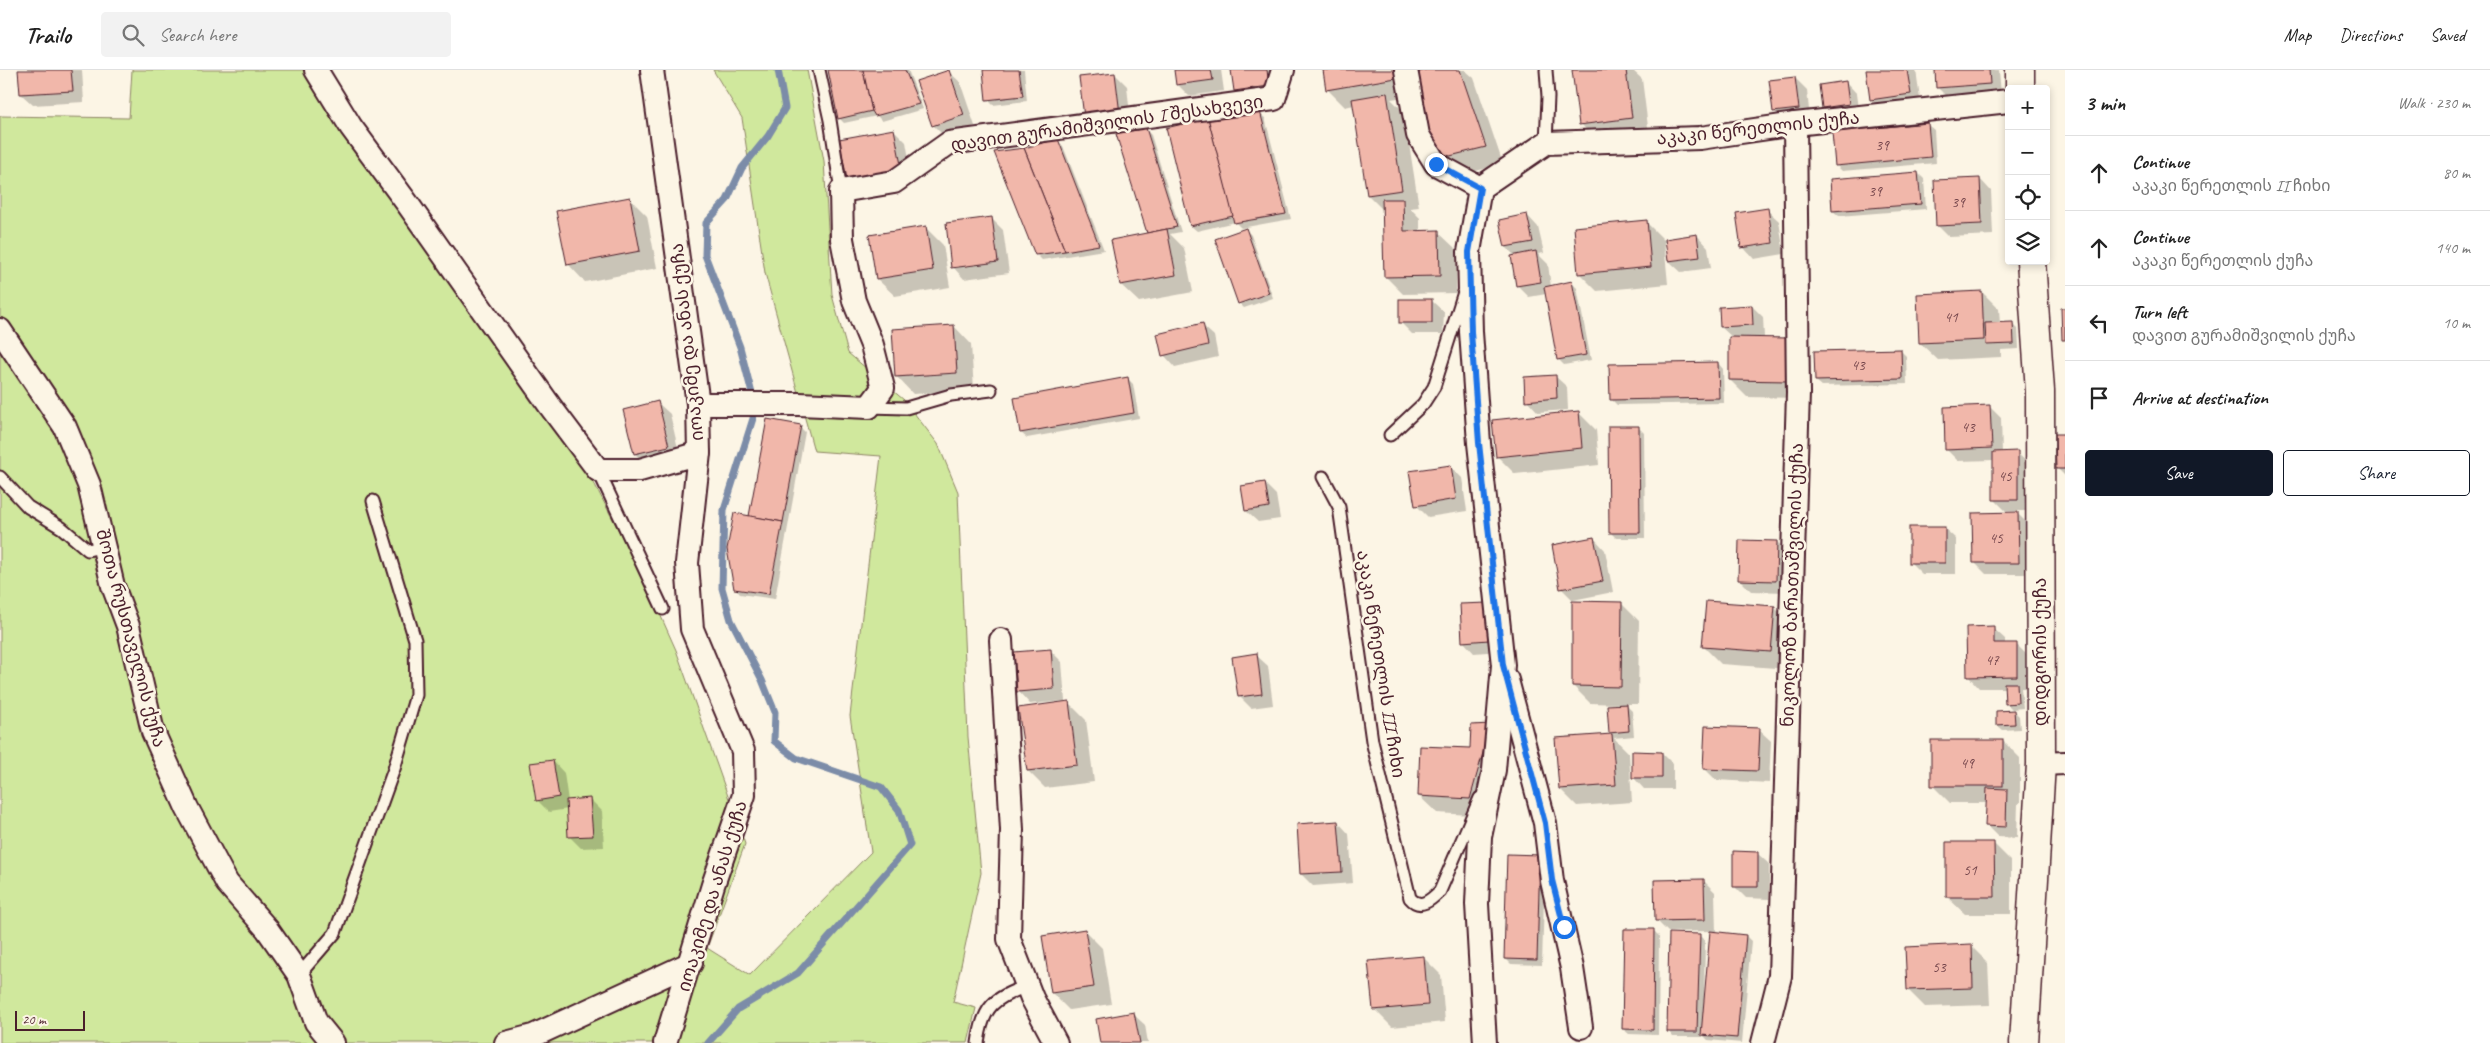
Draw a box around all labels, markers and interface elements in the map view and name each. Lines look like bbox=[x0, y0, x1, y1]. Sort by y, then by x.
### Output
search box bbox=[101, 12, 451, 57]
text: Trailo bbox=[25, 20, 71, 50]
icon: search bbox=[119, 21, 147, 49]
text: Search here bbox=[159, 23, 236, 47]
text: Map bbox=[2284, 24, 2311, 46]
text: Directions bbox=[2339, 24, 2402, 46]
text: Saved bbox=[2430, 24, 2465, 46]
map controls bbox=[2005, 85, 2050, 265]
button: + bbox=[2005, 85, 2050, 130]
street label: დავით გურამიშვილის I შესახვევი bbox=[949, 90, 1265, 156]
text: 3 min bbox=[2085, 90, 2125, 116]
text: Walk · 230 m bbox=[2398, 93, 2470, 113]
street label: აკაკი წერეთლის ქუჩა bbox=[1655, 106, 1861, 150]
button: − bbox=[2005, 130, 2050, 175]
house number: 39 bbox=[1875, 136, 1890, 155]
text: Continue bbox=[2132, 150, 2189, 174]
route end bbox=[1425, 153, 1448, 176]
icon: ahead bbox=[2085, 159, 2113, 187]
text: 80 m bbox=[2443, 163, 2470, 183]
button: locate bbox=[2005, 175, 2050, 220]
text: აკაკი წერეთლის II ჩიხი bbox=[2132, 176, 2330, 196]
house number: 39 bbox=[1868, 182, 1883, 201]
house number: 39 bbox=[1951, 193, 1966, 212]
button: layers bbox=[2005, 220, 2050, 265]
text: Continue bbox=[2132, 225, 2189, 249]
icon: ahead bbox=[2085, 234, 2113, 262]
text: 140 m bbox=[2436, 238, 2470, 258]
street label: იოაკიმე და ანას ქუჩა bbox=[666, 242, 708, 442]
text: აკაკი წერეთლის ქუჩა bbox=[2132, 251, 2313, 271]
text: Turn left bbox=[2132, 300, 2187, 324]
house number: 41 bbox=[1944, 308, 1959, 327]
icon: left bbox=[2085, 309, 2113, 337]
text: 10 m bbox=[2443, 313, 2470, 333]
text: დავით გურამიშვილის ქუჩა bbox=[2132, 326, 2356, 346]
house number: 43 bbox=[1851, 356, 1866, 375]
icon: arrive bbox=[2085, 384, 2113, 412]
text: Arrive at destination bbox=[2132, 386, 2268, 410]
house number: 43 bbox=[1961, 418, 1976, 437]
street label: ნიკოლოზ ბარათაშვილის ქუჩა bbox=[1776, 442, 1808, 728]
button: Save bbox=[2085, 450, 2273, 496]
button: Share bbox=[2283, 450, 2470, 496]
house number: 45 bbox=[1998, 467, 2013, 486]
street label: შოთა რუსთაველის ქუჩა bbox=[91, 527, 171, 749]
house number: 45 bbox=[1989, 529, 2004, 548]
street label: აკაკი წერეთლის III ჩიხი bbox=[1352, 548, 1410, 780]
street label: დიდგორის ქუჩა bbox=[2029, 578, 2051, 726]
house number: 47 bbox=[1985, 651, 2000, 670]
house number: 49 bbox=[1960, 754, 1975, 773]
street label: იოაკიმე და ანას ქუჩა bbox=[672, 798, 752, 994]
house number: 51 bbox=[1963, 861, 1978, 880]
route start bbox=[1553, 916, 1576, 939]
house number: 53 bbox=[1932, 958, 1947, 977]
scale bar bbox=[15, 1008, 85, 1031]
text: 20 m bbox=[22, 1011, 46, 1028]

